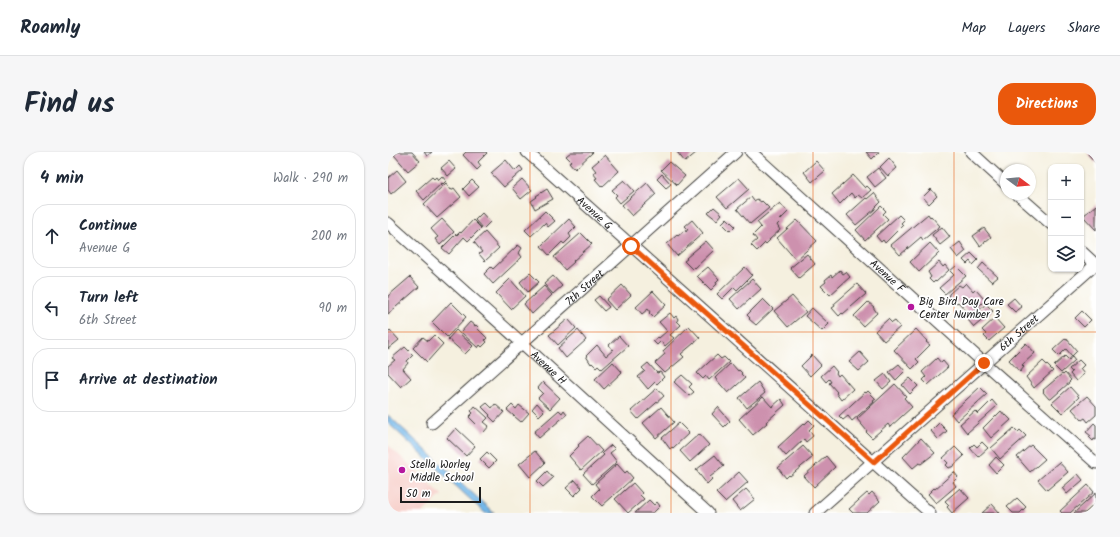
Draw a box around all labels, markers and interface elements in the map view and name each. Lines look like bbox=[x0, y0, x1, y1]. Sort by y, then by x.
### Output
text: Roamly bbox=[20, 13, 80, 43]
text: Map bbox=[962, 17, 986, 39]
text: Layers bbox=[1008, 17, 1046, 39]
text: Share bbox=[1068, 17, 1100, 39]
text: Find us bbox=[24, 82, 115, 127]
button: Directions bbox=[998, 83, 1096, 125]
north arrow bbox=[1000, 164, 1036, 200]
map controls bbox=[1048, 164, 1084, 272]
button: + bbox=[1048, 164, 1084, 200]
text: 4 min bbox=[40, 165, 84, 192]
text: Walk · 290 m bbox=[273, 168, 348, 189]
street label: Avenue G bbox=[572, 192, 616, 235]
button: − bbox=[1048, 200, 1084, 236]
text: Continue bbox=[79, 214, 137, 238]
icon: ahead bbox=[41, 225, 63, 247]
text: 200 m bbox=[311, 226, 347, 247]
button: layers bbox=[1048, 236, 1084, 272]
route start bbox=[622, 237, 640, 255]
text: Avenue G bbox=[79, 238, 130, 259]
street label: Avenue F bbox=[865, 255, 909, 298]
street label: 7th Street bbox=[561, 265, 609, 311]
text: Turn left bbox=[79, 286, 139, 310]
place label: Big Bird Day Care Center Number 3 bbox=[919, 293, 1004, 324]
icon: left bbox=[41, 297, 63, 319]
text: 90 m bbox=[319, 298, 347, 319]
marker: Big Bird Day Care Center Number 3 bbox=[906, 302, 916, 312]
text: 6th Street bbox=[79, 310, 136, 331]
street label: 6th Street bbox=[995, 310, 1044, 356]
street label: Avenue H bbox=[526, 347, 570, 390]
route end bbox=[975, 354, 993, 372]
text: Arrive at destination bbox=[79, 368, 218, 392]
icon: arrive bbox=[41, 369, 63, 391]
place label: Stella Worley Middle School bbox=[410, 456, 474, 487]
marker: Stella Worley Middle School bbox=[397, 465, 407, 475]
scale bar bbox=[400, 485, 481, 504]
text: 50 m bbox=[406, 485, 431, 503]

